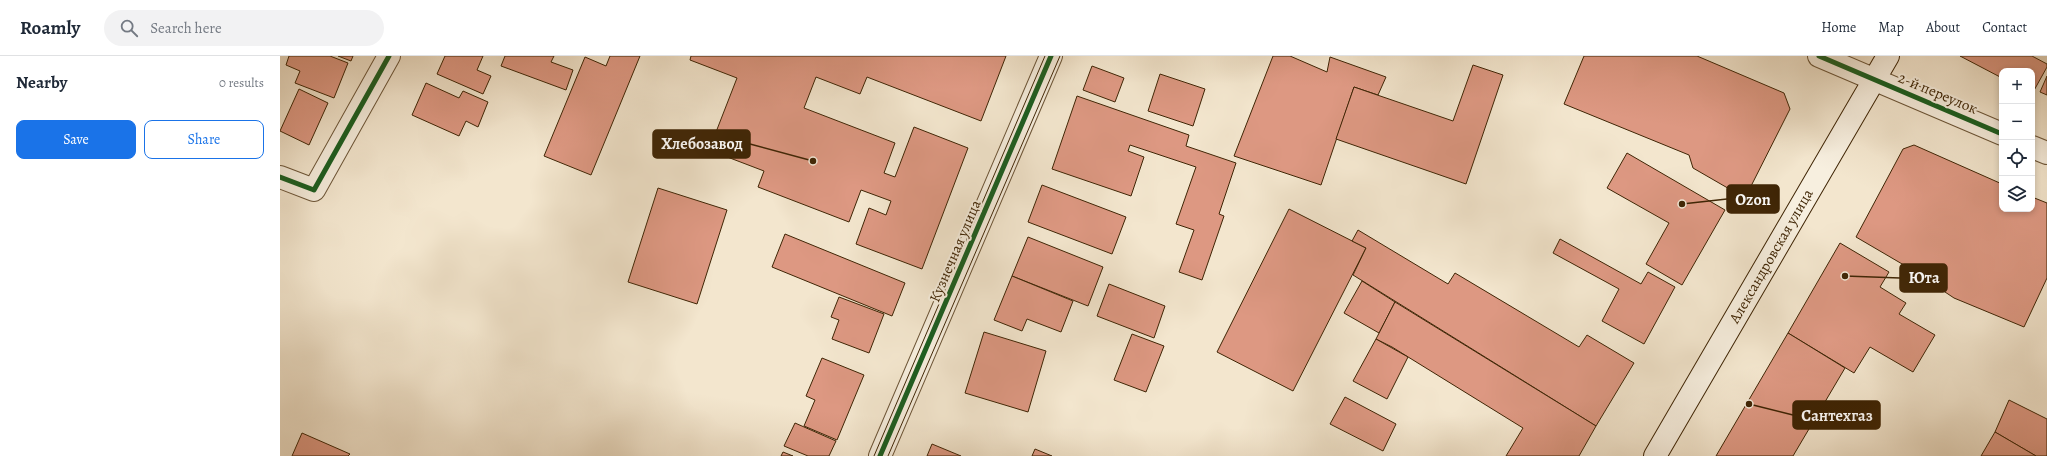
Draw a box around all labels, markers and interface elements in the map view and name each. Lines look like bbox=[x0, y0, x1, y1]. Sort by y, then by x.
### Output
search box bbox=[104, 10, 384, 46]
text: Roamly bbox=[20, 15, 80, 41]
icon: search bbox=[118, 17, 140, 39]
text: Search here bbox=[150, 18, 222, 38]
text: Home bbox=[1821, 18, 1856, 37]
text: Map bbox=[1878, 18, 1904, 37]
text: About bbox=[1926, 18, 1960, 37]
text: Contact bbox=[1982, 18, 2027, 37]
street label: 2-й переулок bbox=[1895, 67, 1981, 119]
map controls bbox=[1999, 68, 2035, 212]
button: + bbox=[1999, 68, 2035, 104]
text: Nearby bbox=[16, 71, 67, 94]
text: 0 results bbox=[219, 74, 264, 91]
button: − bbox=[1999, 104, 2035, 140]
button: Save bbox=[16, 120, 136, 159]
button: Share bbox=[144, 120, 264, 159]
callout: Хлебозавод bbox=[653, 130, 750, 158]
text: Хлебозавод bbox=[661, 133, 743, 155]
button: locate bbox=[1999, 140, 2035, 176]
button: layers bbox=[1999, 176, 2035, 212]
street label: Александровская улица bbox=[1724, 185, 1818, 328]
callout: Ozon bbox=[1727, 185, 1779, 213]
text: Ozon bbox=[1735, 189, 1771, 211]
street label: Кузнечная улица bbox=[924, 197, 986, 305]
callout: Юта bbox=[1900, 264, 1947, 292]
text: Юта bbox=[1908, 267, 1940, 289]
callout: Сантехгаз bbox=[1793, 401, 1880, 429]
text: Сантехгаз bbox=[1801, 405, 1873, 427]

